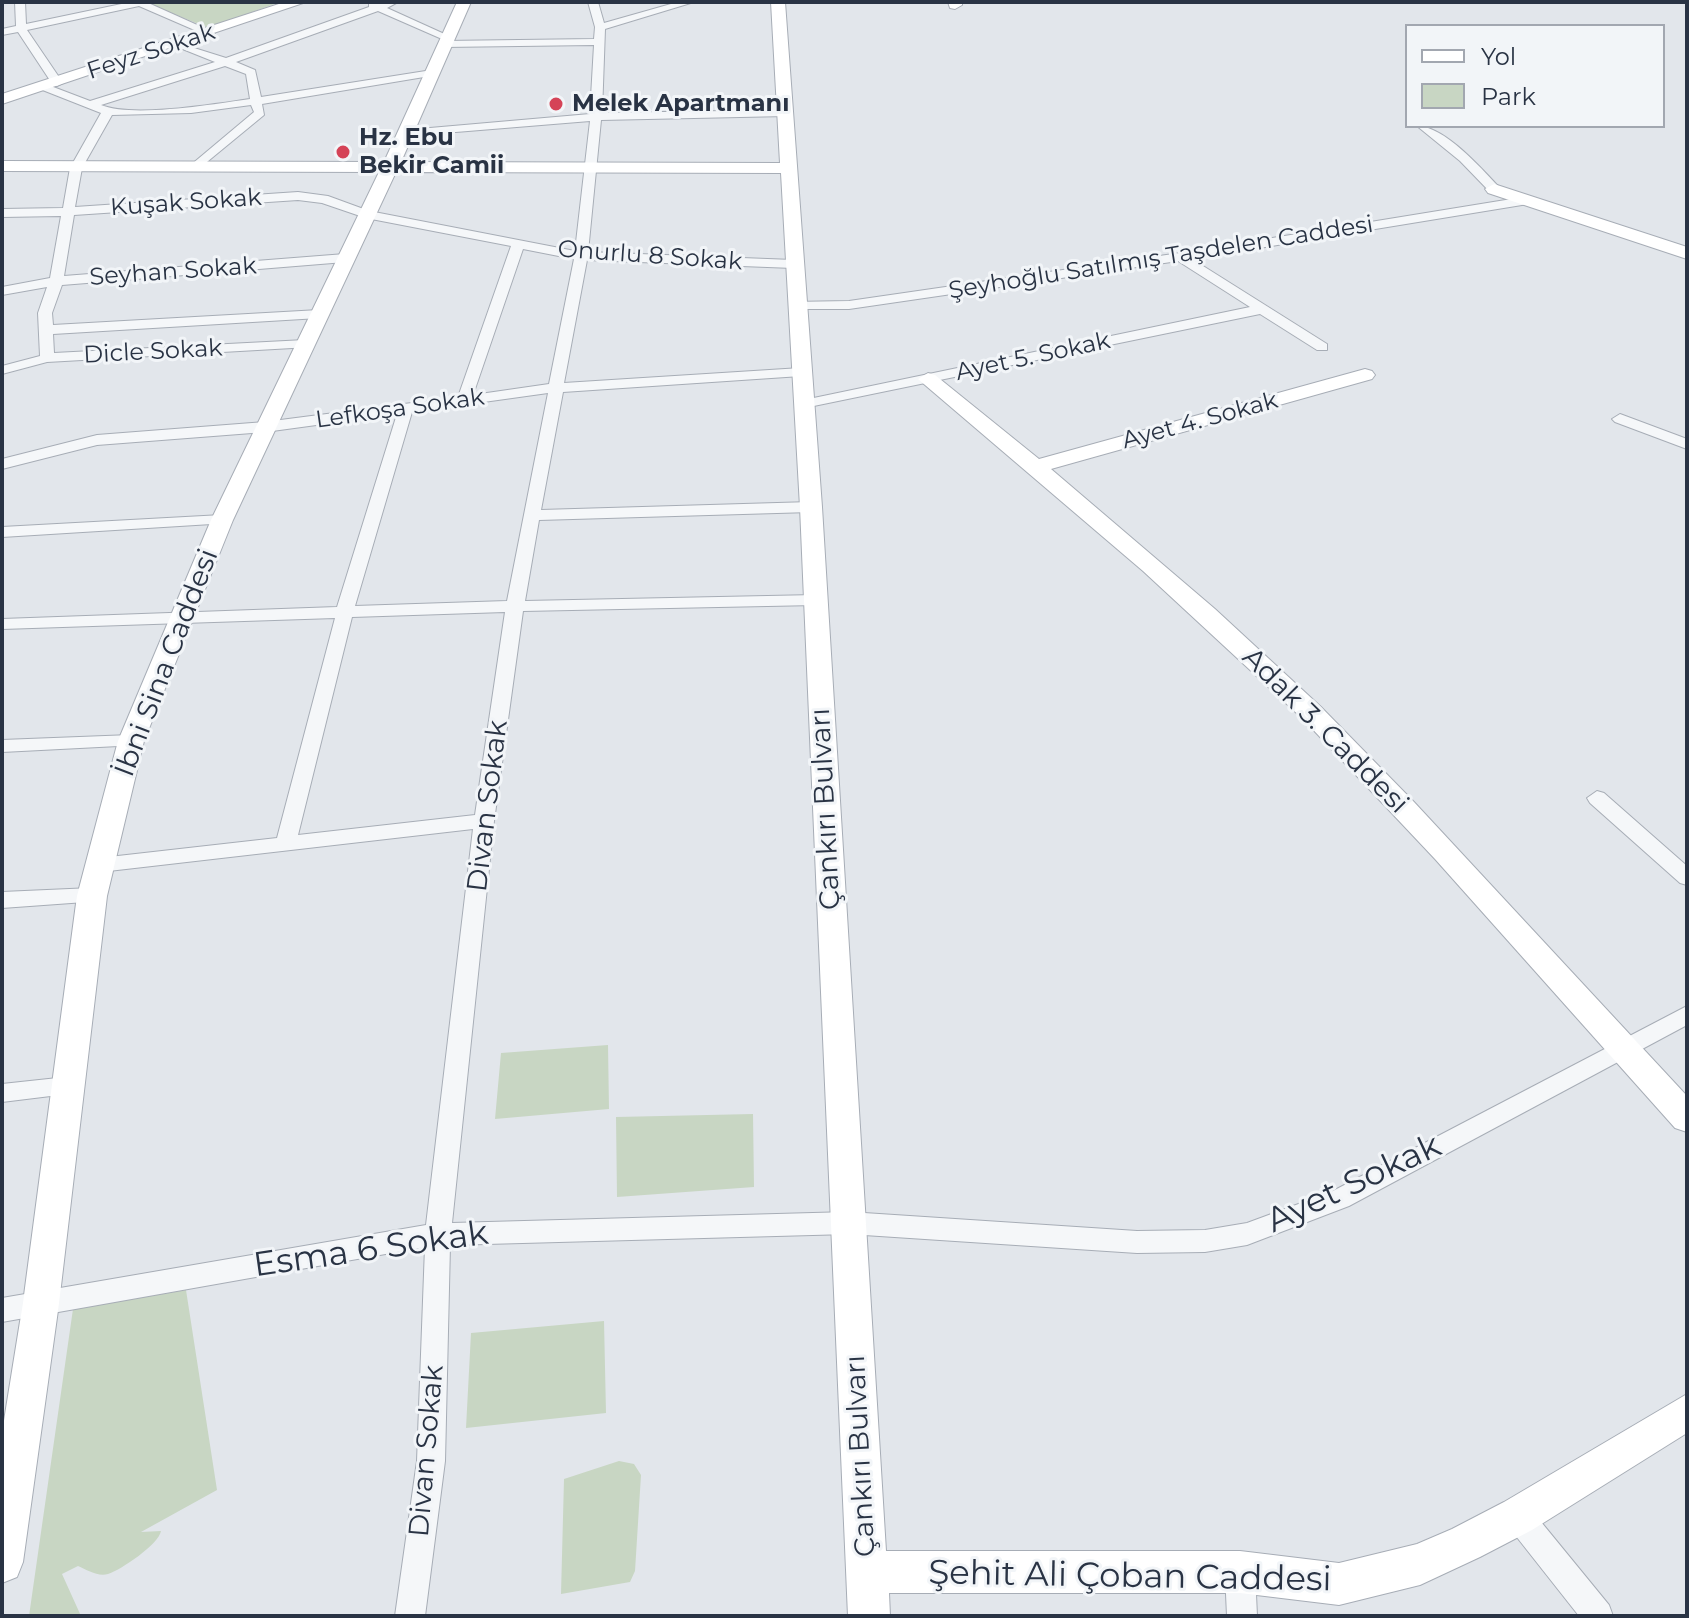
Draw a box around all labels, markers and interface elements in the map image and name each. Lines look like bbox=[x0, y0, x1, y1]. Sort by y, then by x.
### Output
street label: Feyz Sokak bbox=[83, 18, 219, 86]
legend bbox=[1405, 24, 1665, 128]
text: Yol bbox=[1481, 42, 1516, 71]
text: Park bbox=[1481, 82, 1536, 111]
place label: Melek Apartmanı bbox=[572, 90, 789, 118]
marker: Melek Apartmanı bbox=[547, 95, 565, 113]
place label: Hz. Ebu Bekir Camii bbox=[359, 124, 504, 180]
marker: Hz. Ebu Bekir Camii bbox=[334, 143, 352, 161]
street label: Kuşak Sokak bbox=[109, 183, 263, 223]
street label: Şeyhoğlu Satılmış Taşdelen Caddesi bbox=[947, 210, 1375, 306]
street label: Onurlu 8 Sokak bbox=[557, 235, 743, 277]
street label: Seyhan Sokak bbox=[88, 252, 258, 292]
street label: Ayet 5. Sokak bbox=[953, 327, 1113, 387]
street label: Dicle Sokak bbox=[83, 334, 223, 370]
street label: Lefkoşa Sokak bbox=[314, 383, 486, 435]
street label: Ayet 4. Sokak bbox=[1119, 386, 1281, 456]
street label: İbni Sina Caddesi bbox=[108, 544, 226, 782]
street label: Adak 3. Caddesi bbox=[1235, 641, 1415, 821]
street label: Çankırı Bulvarı bbox=[804, 707, 848, 911]
street label: Divan Sokak bbox=[461, 718, 515, 894]
street label: Ayet Sokak bbox=[1260, 1126, 1448, 1242]
street label: Esma 6 Sokak bbox=[251, 1213, 491, 1287]
street label: Çankırı Bulvarı bbox=[839, 1354, 883, 1558]
street label: Divan Sokak bbox=[403, 1364, 451, 1538]
street label: Şehit Ali Çoban Caddesi bbox=[928, 1553, 1332, 1601]

